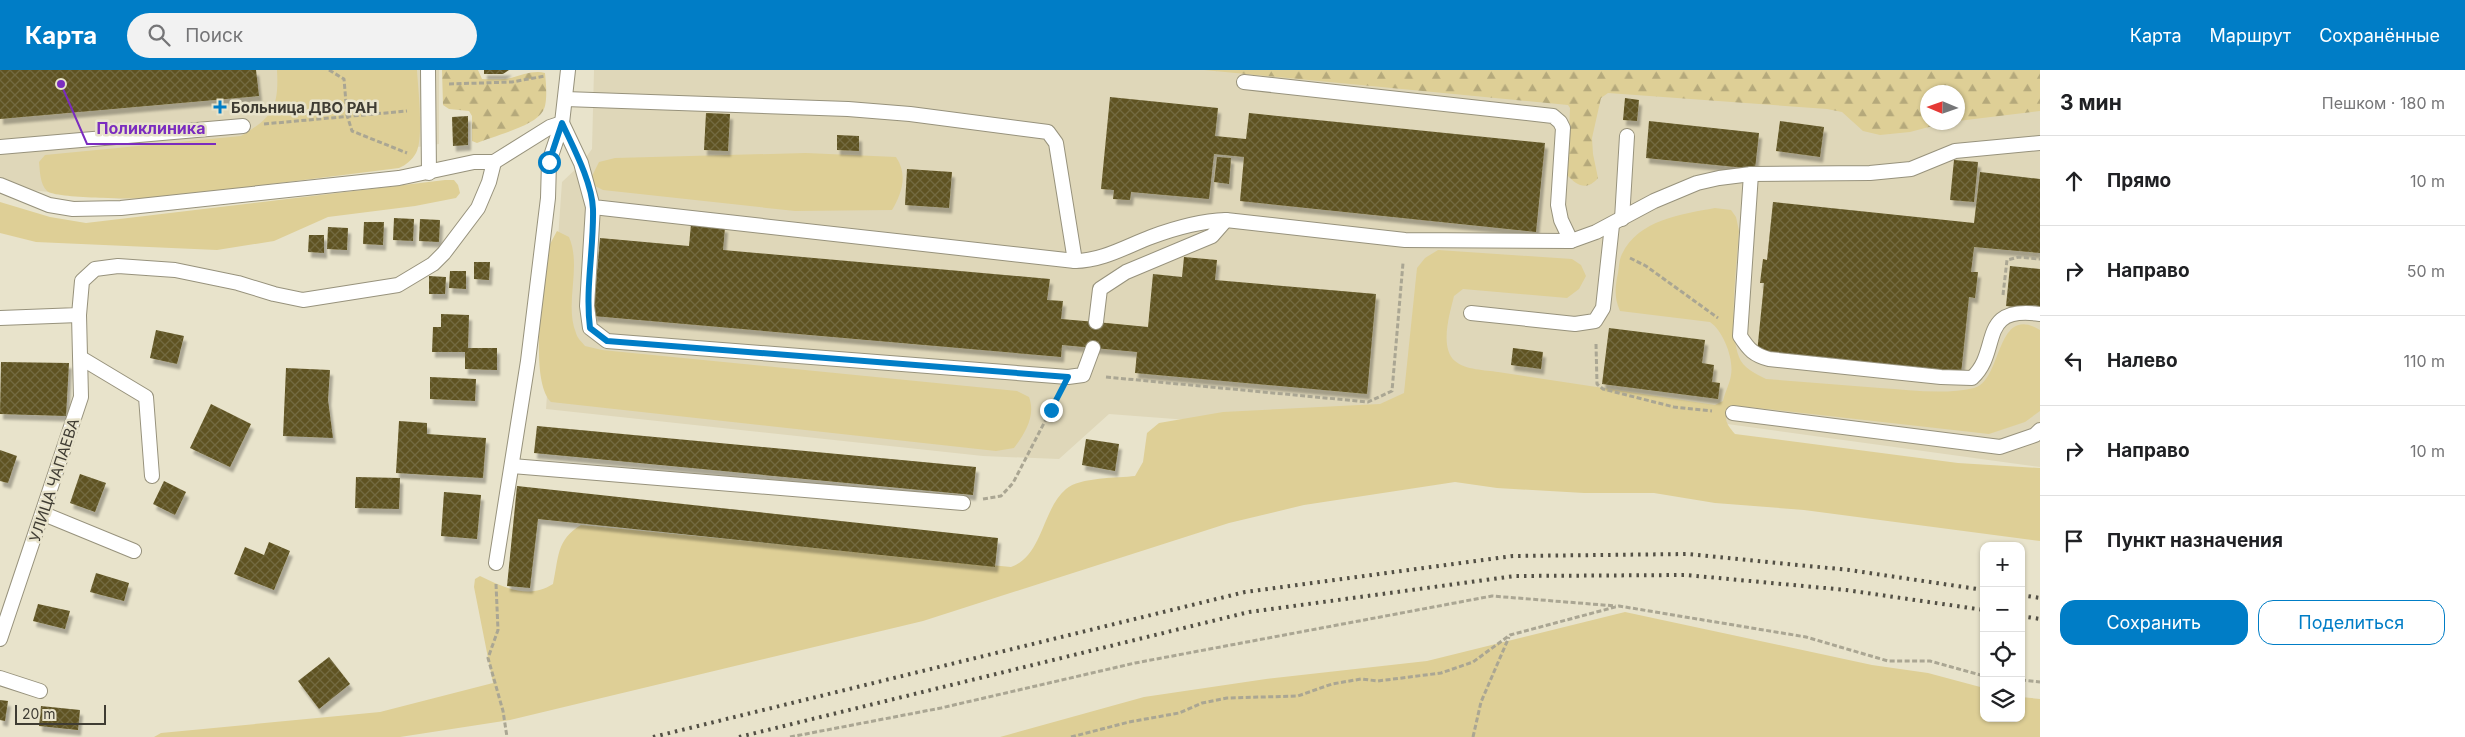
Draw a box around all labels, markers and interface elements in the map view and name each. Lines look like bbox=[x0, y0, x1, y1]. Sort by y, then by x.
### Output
search box bbox=[127, 13, 477, 58]
text: Карта bbox=[25, 21, 97, 50]
icon: search bbox=[145, 21, 173, 49]
text: Поиск bbox=[185, 24, 243, 47]
text: Карта bbox=[2130, 25, 2182, 46]
text: Маршрут bbox=[2210, 25, 2291, 46]
text: Сохранённые bbox=[2319, 25, 2440, 46]
north arrow bbox=[1920, 85, 1965, 130]
text: 3 мин bbox=[2060, 90, 2122, 115]
text: Пешком · 180 m bbox=[2322, 93, 2445, 113]
place label: Больница ДВО РАН bbox=[231, 98, 378, 117]
marker: Больница ДВО РАН bbox=[213, 100, 227, 114]
callout: Поликлиника bbox=[87, 113, 216, 144]
text: Поликлиника bbox=[97, 118, 205, 138]
route start bbox=[538, 151, 561, 174]
icon: ahead bbox=[2060, 167, 2088, 195]
text: Прямо bbox=[2107, 169, 2171, 192]
text: 10 m bbox=[2410, 171, 2445, 191]
icon: right bbox=[2060, 257, 2088, 285]
text: Направо bbox=[2107, 259, 2190, 282]
text: 50 m bbox=[2407, 261, 2445, 281]
icon: left bbox=[2060, 347, 2088, 375]
text: Налево bbox=[2107, 349, 2178, 372]
text: 110 m bbox=[2403, 351, 2445, 371]
route end bbox=[1040, 399, 1063, 422]
street label: УЛИЦА ЧАПАЕВА bbox=[25, 416, 83, 544]
icon: right bbox=[2060, 437, 2088, 465]
text: Направо bbox=[2107, 439, 2190, 462]
text: 10 m bbox=[2410, 441, 2445, 461]
icon: arrive bbox=[2060, 527, 2088, 555]
text: Пункт назначения bbox=[2107, 529, 2283, 552]
map controls bbox=[1980, 542, 2025, 722]
button: + bbox=[1980, 542, 2025, 587]
button: − bbox=[1980, 587, 2025, 632]
button: Сохранить bbox=[2060, 600, 2248, 645]
button: Поделиться bbox=[2258, 600, 2445, 645]
button: locate bbox=[1980, 632, 2025, 677]
button: layers bbox=[1980, 677, 2025, 722]
scale bar bbox=[15, 702, 106, 725]
text: 20 m bbox=[22, 705, 56, 722]

